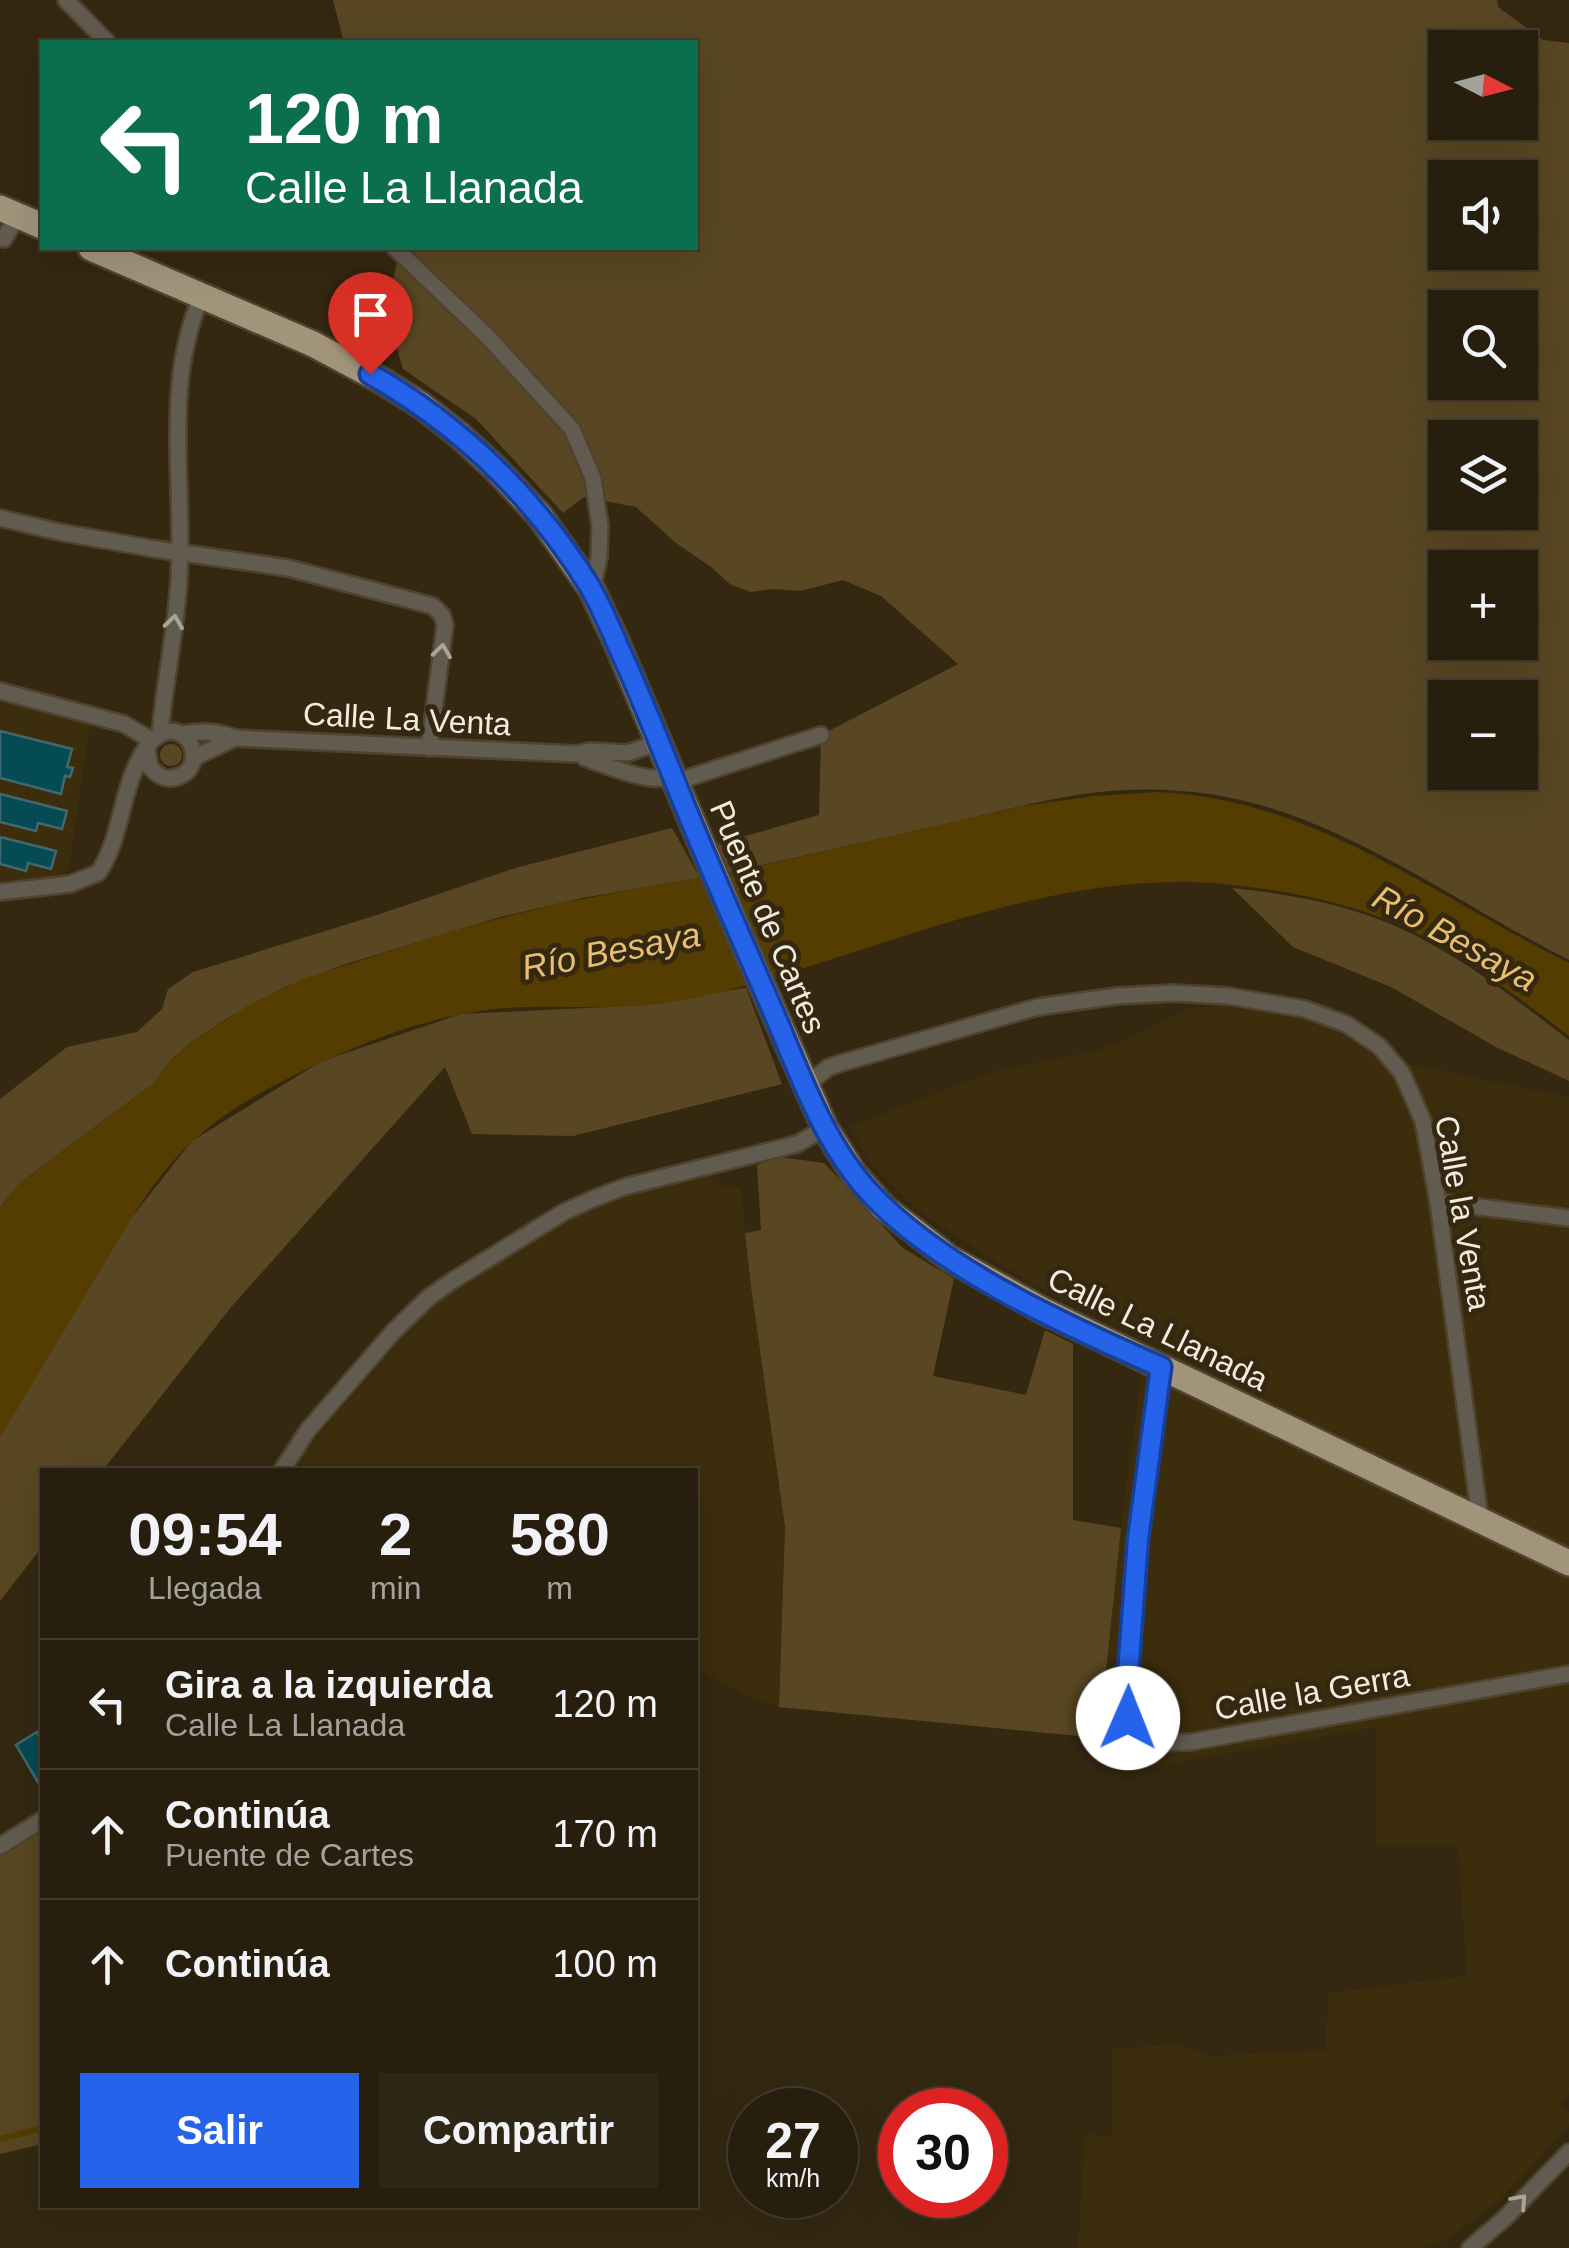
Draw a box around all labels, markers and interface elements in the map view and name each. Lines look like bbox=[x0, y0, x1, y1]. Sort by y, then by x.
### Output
north arrow bbox=[1428, 30, 1538, 140]
map controls bbox=[1428, 30, 1538, 790]
icon: left bbox=[80, 80, 210, 210]
text: 120 m bbox=[245, 80, 443, 158]
button: sound bbox=[1428, 160, 1538, 270]
text: Calle La Llanada bbox=[245, 162, 583, 213]
pin bbox=[328, 272, 413, 375]
icon: arrive bbox=[343, 287, 398, 342]
button: search bbox=[1428, 290, 1538, 400]
button: layers bbox=[1428, 420, 1538, 530]
button: + bbox=[1428, 550, 1538, 660]
one-way arrow bbox=[162, 613, 183, 630]
one-way arrow bbox=[431, 643, 452, 659]
button: − bbox=[1428, 680, 1538, 790]
street label: Calle La Venta bbox=[302, 696, 512, 742]
street label: Puente de Cartes bbox=[703, 795, 833, 1039]
water label: Río Besaya bbox=[1367, 877, 1544, 998]
water label: Río Besaya bbox=[518, 914, 703, 987]
street label: Calle la Venta bbox=[1428, 1113, 1498, 1314]
street label: Calle La Llanada bbox=[1042, 1260, 1274, 1398]
text: 09:54 bbox=[128, 1501, 282, 1568]
text: 2 bbox=[379, 1501, 412, 1568]
text: 580 bbox=[510, 1501, 610, 1568]
text: Llegada bbox=[148, 1570, 262, 1606]
text: min bbox=[370, 1570, 421, 1606]
text: m bbox=[546, 1570, 573, 1606]
street label: Calle la Gerra bbox=[1212, 1657, 1413, 1727]
text: Gira a la izquierda bbox=[165, 1664, 492, 1706]
position arrow bbox=[1076, 1666, 1180, 1770]
icon: left bbox=[80, 1677, 135, 1732]
text: 120 m bbox=[552, 1683, 658, 1725]
text: Calle La Llanada bbox=[165, 1707, 405, 1743]
text: Continúa bbox=[165, 1794, 330, 1836]
icon: ahead bbox=[80, 1807, 135, 1862]
text: 170 m bbox=[552, 1813, 658, 1855]
text: Puente de Cartes bbox=[165, 1837, 414, 1873]
icon: ahead bbox=[80, 1937, 135, 1992]
text: Continúa bbox=[165, 1943, 330, 1985]
text: 100 m bbox=[552, 1943, 658, 1985]
button: Salir bbox=[80, 2073, 359, 2188]
button: Compartir bbox=[379, 2073, 658, 2188]
speed limit sign: 30 bbox=[878, 2088, 1008, 2218]
text: 27 bbox=[765, 2113, 821, 2169]
text: km/h bbox=[766, 2164, 820, 2192]
one-way arrow bbox=[1509, 2194, 1527, 2213]

